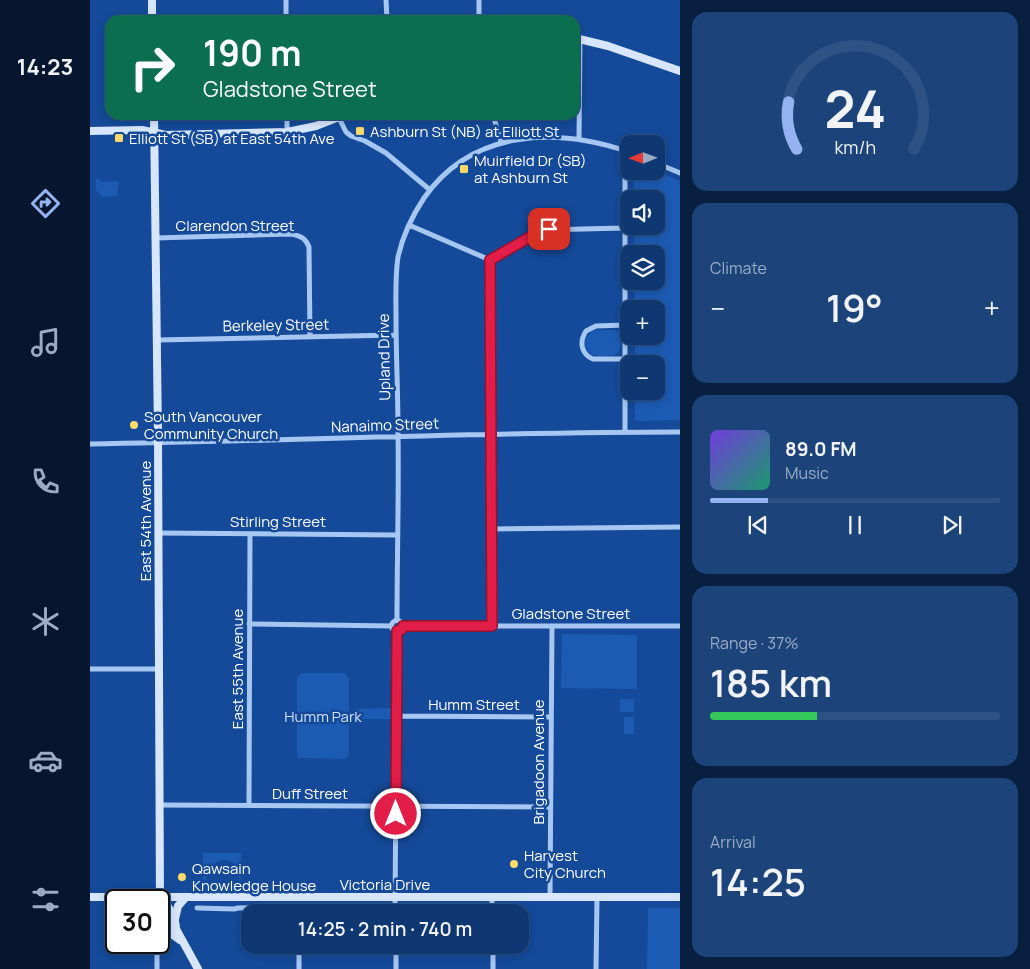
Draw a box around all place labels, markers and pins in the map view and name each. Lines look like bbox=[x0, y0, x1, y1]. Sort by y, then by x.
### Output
place label: Ashburn St (NB) at Elliott St bbox=[370, 121, 560, 142]
marker: Ashburn St (NB) at Elliott St bbox=[354, 125, 366, 137]
place label: Elliott St (SB) at East 54th Ave bbox=[129, 128, 335, 149]
marker: Elliott St (SB) at East 54th Ave bbox=[113, 132, 125, 144]
place label: Muirfield Dr (SB) at Ashburn St bbox=[474, 150, 587, 188]
marker: Muirfield Dr (SB) at Ashburn St bbox=[458, 163, 470, 175]
pin bbox=[528, 208, 570, 250]
place label: South Vancouver Community Church bbox=[144, 406, 278, 444]
marker: South Vancouver Community Church bbox=[128, 419, 140, 431]
place label: Harvest City Church bbox=[524, 845, 606, 883]
place label: Qawsain Knowledge House bbox=[192, 858, 317, 896]
marker: Harvest City Church bbox=[508, 858, 520, 870]
marker: Qawsain Knowledge House bbox=[176, 871, 188, 883]

